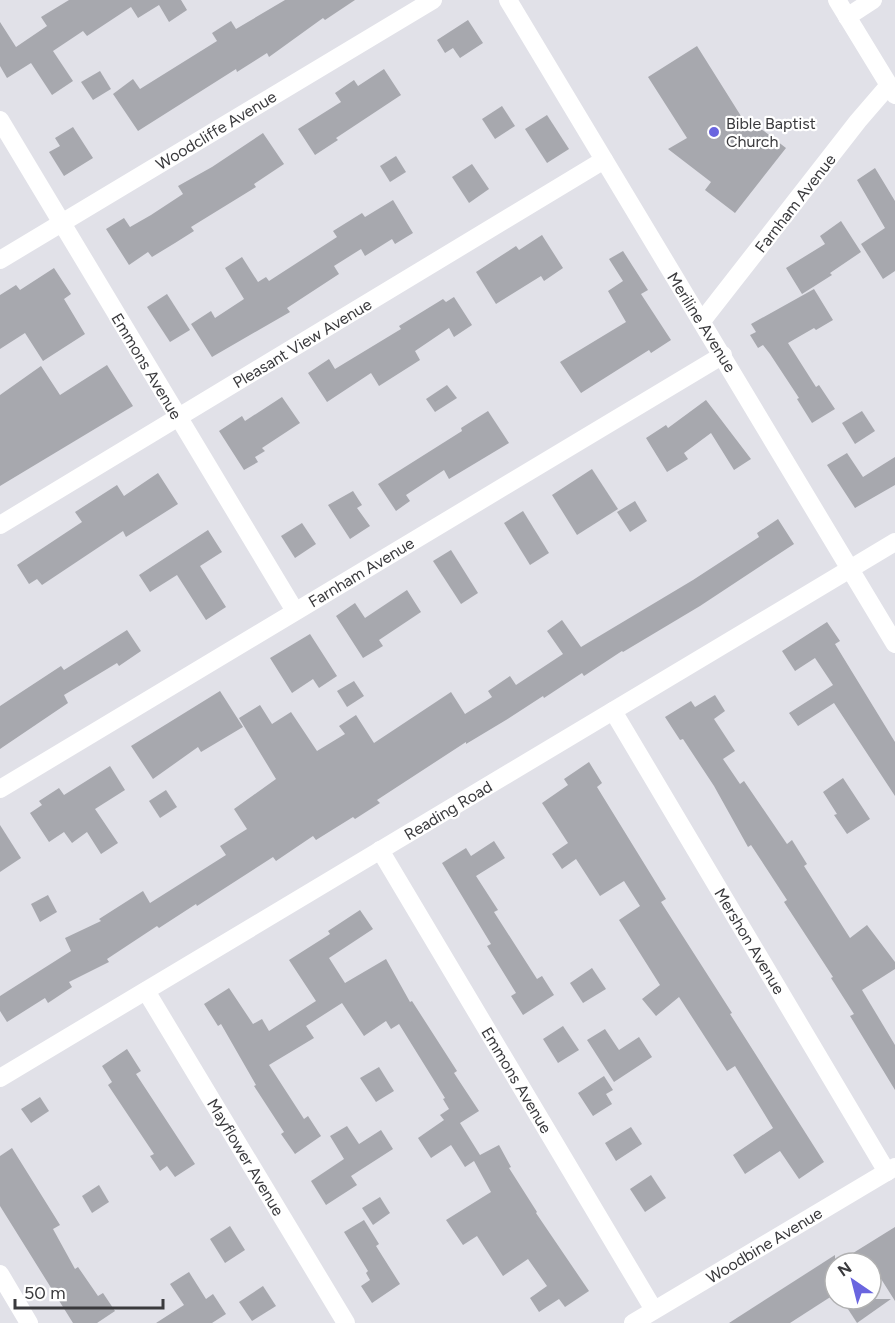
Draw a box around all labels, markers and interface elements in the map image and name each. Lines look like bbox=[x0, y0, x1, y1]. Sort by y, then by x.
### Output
street label: Woodcliffe Avenue bbox=[153, 87, 280, 174]
place label: Bible Baptist Church bbox=[726, 114, 816, 151]
marker: Bible Baptist Church bbox=[707, 125, 721, 139]
street label: Farnham Avenue bbox=[751, 150, 840, 256]
street label: Meriline Avenue bbox=[663, 269, 740, 376]
street label: Pleasant View Avenue bbox=[230, 294, 375, 392]
street label: Emmons Avenue bbox=[107, 310, 186, 423]
street label: Farnham Avenue bbox=[305, 533, 418, 611]
street label: Reading Road bbox=[401, 777, 496, 844]
street label: Mershon Avenue bbox=[710, 885, 789, 998]
street label: Emmons Avenue bbox=[477, 1024, 556, 1137]
street label: Mayflower Avenue bbox=[203, 1095, 288, 1219]
street label: Woodbine Avenue bbox=[703, 1203, 826, 1287]
north arrow bbox=[823, 1251, 883, 1311]
text: N bbox=[834, 1258, 855, 1280]
scale bar bbox=[15, 1272, 164, 1310]
text: 50 m bbox=[24, 1282, 66, 1304]

